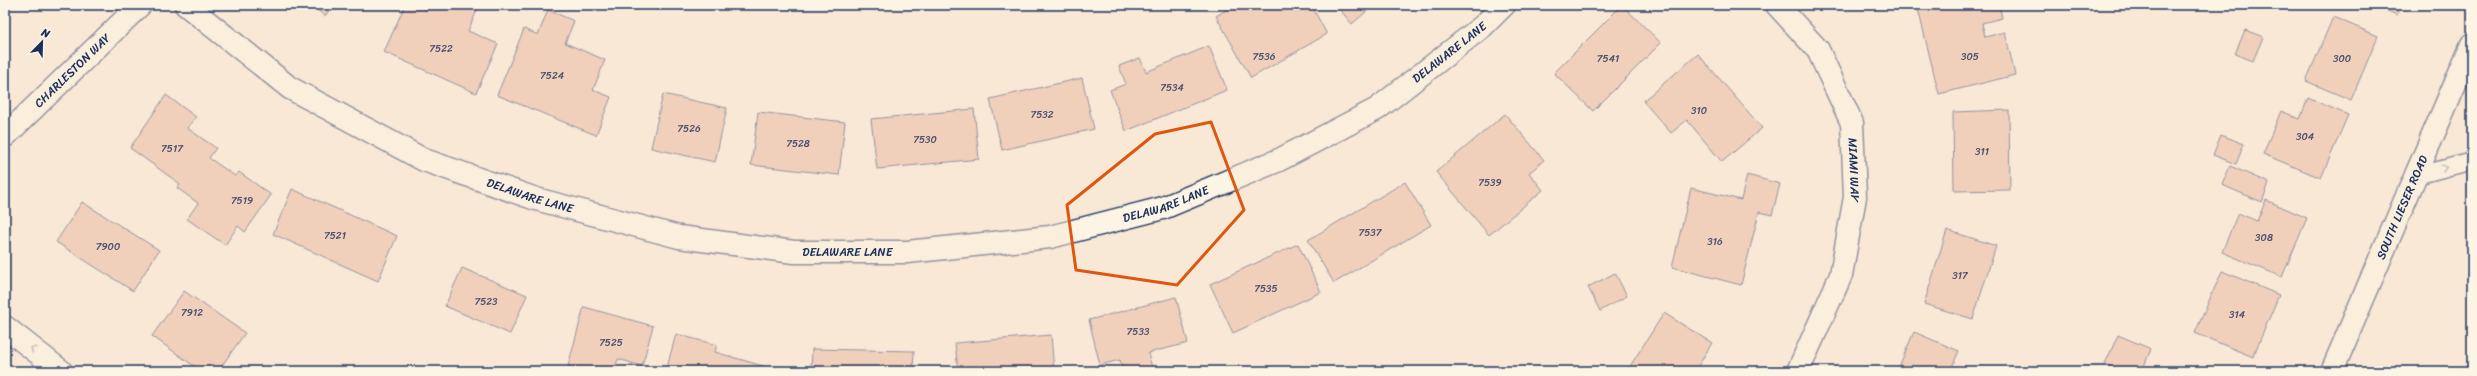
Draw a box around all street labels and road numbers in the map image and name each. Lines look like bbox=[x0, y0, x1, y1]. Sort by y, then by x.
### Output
street label: DELAWARE LANE bbox=[1407, 15, 1493, 89]
street label: CHARLESTON WAY bbox=[32, 32, 114, 110]
street label: MIAMI WAY bbox=[1842, 137, 1866, 205]
street label: SOUTH LIESER ROAD bbox=[2370, 151, 2434, 263]
street label: DELAWARE LANE bbox=[483, 172, 577, 220]
street label: DELAWARE LANE bbox=[1120, 179, 1214, 229]
street label: DELAWARE LANE bbox=[802, 241, 894, 263]

